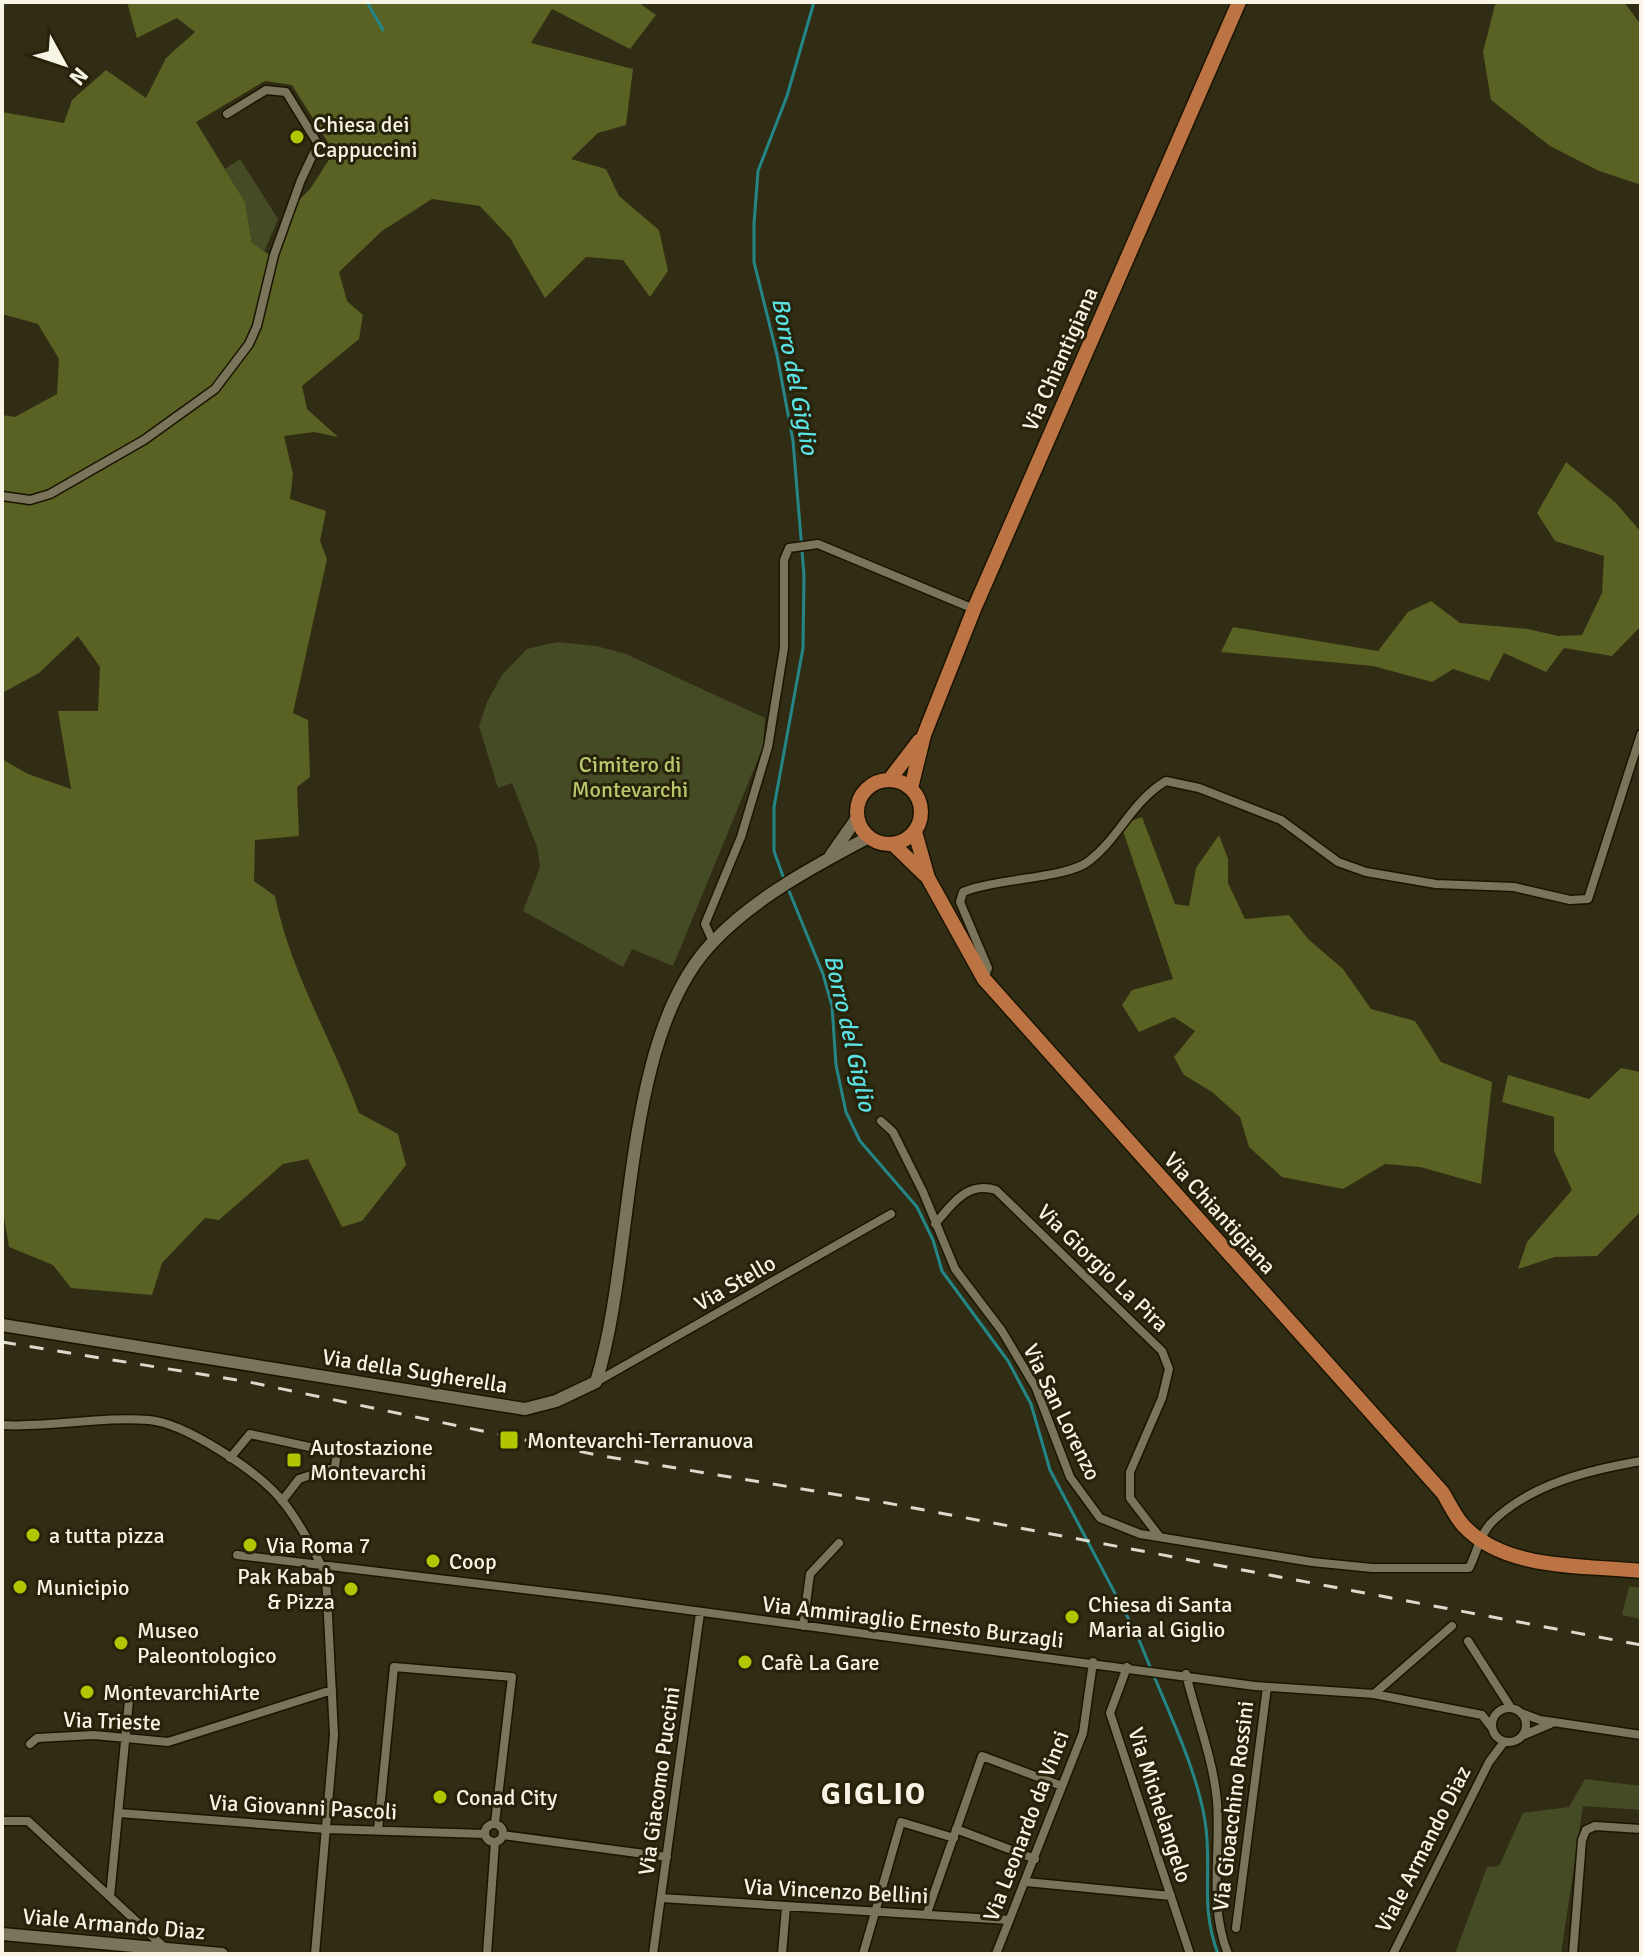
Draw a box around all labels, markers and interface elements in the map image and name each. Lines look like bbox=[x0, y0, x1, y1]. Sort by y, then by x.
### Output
north arrow bbox=[24, 24, 104, 104]
text: N bbox=[64, 62, 94, 91]
place label: Chiesa dei Cappuccini bbox=[313, 111, 417, 163]
marker: Chiesa dei Cappuccini bbox=[288, 128, 306, 146]
street label: Via Chiantigiana bbox=[1016, 283, 1104, 435]
water label: Borro del Giglio bbox=[765, 295, 825, 459]
park label: Cimitero di Montevarchi bbox=[572, 751, 688, 803]
water label: Borro del Giglio bbox=[817, 952, 883, 1116]
street label: Via Chiantigiana bbox=[1158, 1147, 1282, 1279]
street label: Via Giorgio La Pira bbox=[1032, 1198, 1174, 1338]
street label: Via Stello bbox=[690, 1249, 780, 1317]
street label: Via San Lorenzo bbox=[1017, 1339, 1107, 1485]
street label: Via della Sugherella bbox=[320, 1343, 510, 1399]
place label: Montevarchi-Terranuova bbox=[527, 1427, 754, 1454]
marker: Montevarchi-Terranuova bbox=[498, 1429, 520, 1451]
place label: Autostazione Montevarchi bbox=[310, 1434, 433, 1486]
marker: Autostazione Montevarchi bbox=[285, 1451, 303, 1469]
place label: a tutta pizza bbox=[49, 1522, 165, 1549]
marker: a tutta pizza bbox=[24, 1526, 42, 1544]
place label: Via Roma 7 bbox=[266, 1532, 370, 1559]
marker: Via Roma 7 bbox=[241, 1536, 259, 1554]
place label: Coop bbox=[449, 1548, 497, 1575]
marker: Coop bbox=[424, 1552, 442, 1570]
place label: Pak Kabab & Pizza bbox=[237, 1563, 335, 1615]
place label: Municipio bbox=[36, 1574, 129, 1601]
marker: Municipio bbox=[11, 1578, 29, 1596]
marker: Pak Kabab & Pizza bbox=[342, 1580, 360, 1598]
street label: Via Ammiraglio Ernesto Burzagli bbox=[761, 1590, 1065, 1654]
place label: Chiesa di Santa Maria al Giglio bbox=[1088, 1591, 1232, 1643]
marker: Chiesa di Santa Maria al Giglio bbox=[1063, 1608, 1081, 1626]
place label: Museo Paleontologico bbox=[137, 1617, 277, 1669]
marker: Museo Paleontologico bbox=[112, 1634, 130, 1652]
place label: Cafè La Gare bbox=[761, 1649, 880, 1676]
marker: Cafè La Gare bbox=[736, 1653, 754, 1671]
place label: MontevarchiArte bbox=[103, 1679, 260, 1706]
marker: MontevarchiArte bbox=[78, 1683, 96, 1701]
street label: Via Giacomo Puccini bbox=[632, 1685, 686, 1877]
street label: Via Gioacchino Rossini bbox=[1207, 1699, 1259, 1913]
street label: Via Trieste bbox=[63, 1706, 161, 1736]
street label: Via Michelangelo bbox=[1122, 1724, 1198, 1886]
street label: Via Leonardo da Vinci bbox=[977, 1727, 1075, 1925]
street label: Viale Armando Diaz bbox=[1369, 1761, 1477, 1937]
district label: GIGLIO bbox=[821, 1776, 927, 1813]
place label: Conad City bbox=[456, 1784, 558, 1811]
marker: Conad City bbox=[431, 1788, 449, 1806]
street label: Via Giovanni Pascoli bbox=[208, 1789, 398, 1825]
street label: Via Vincenzo Bellini bbox=[743, 1873, 929, 1909]
street label: Viale Armando Diaz bbox=[22, 1903, 207, 1945]

